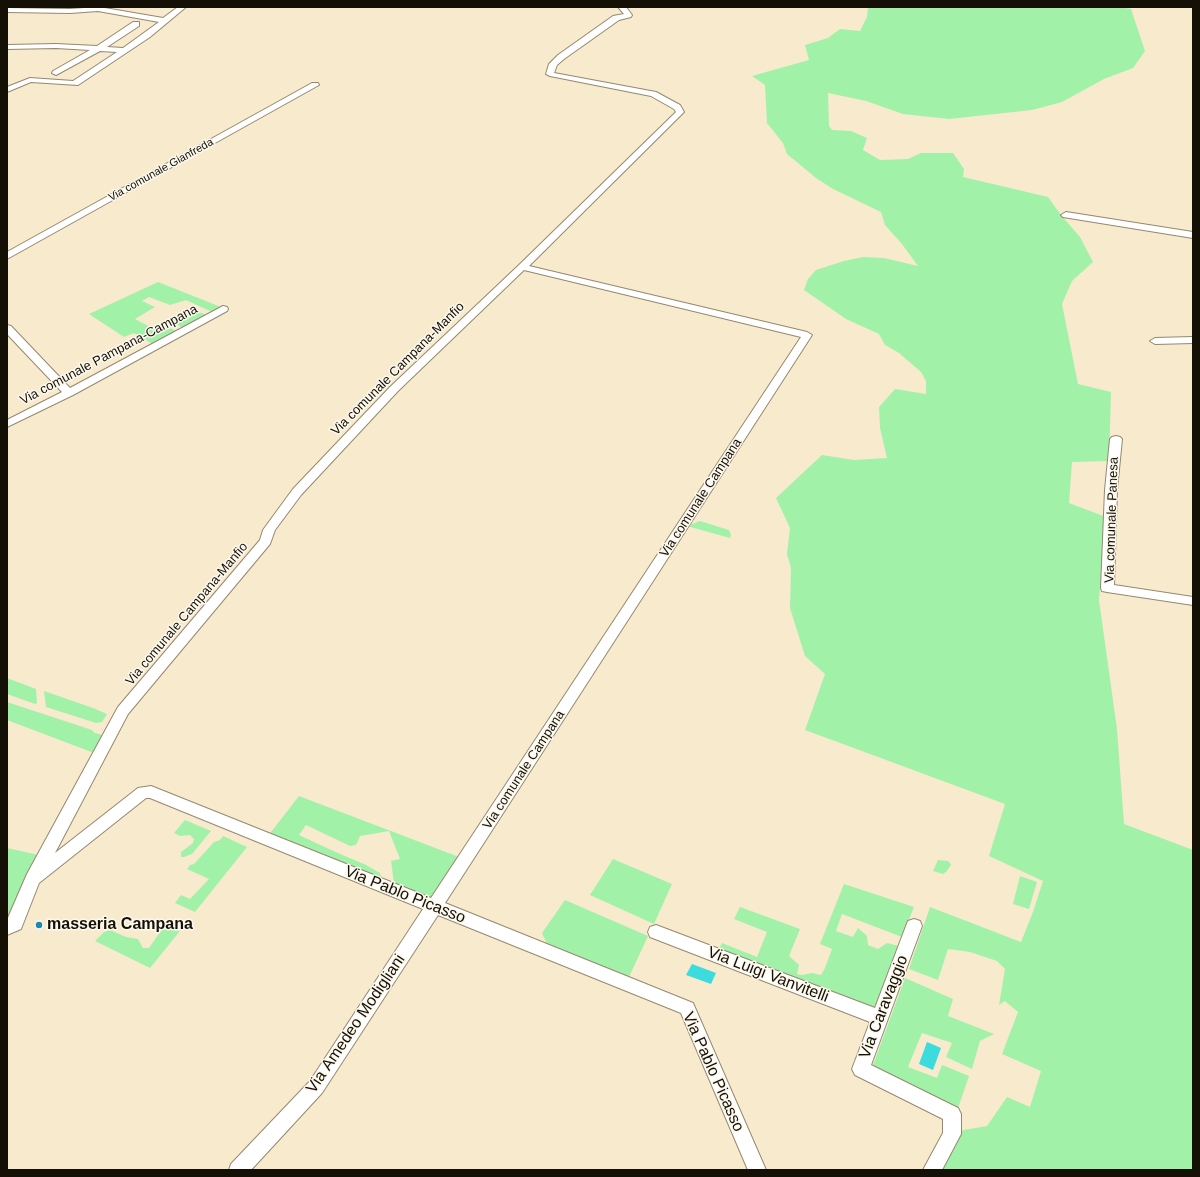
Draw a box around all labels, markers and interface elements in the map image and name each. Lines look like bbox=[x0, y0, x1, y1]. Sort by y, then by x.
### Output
street label: Via comunale Gianfreda bbox=[106, 136, 216, 204]
street label: Via comunale Campana-Manfio bbox=[328, 299, 468, 439]
street label: Via comunale Pampana-Campana bbox=[18, 302, 200, 408]
street label: Via comunale Campana bbox=[657, 436, 745, 560]
street label: Via comunale Panesa bbox=[1102, 457, 1122, 583]
street label: Via comunale Campana-Manfio bbox=[123, 539, 251, 689]
street label: Via comunale Campana bbox=[480, 708, 568, 832]
street label: Via Pablo Picasso bbox=[342, 862, 468, 928]
place label: masseria Campana bbox=[47, 915, 193, 935]
marker: masseria Campana bbox=[34, 920, 44, 930]
street label: Via Luigi Vanvitelli bbox=[705, 943, 831, 1007]
street label: Via Amedeo Modigliani bbox=[302, 951, 410, 1097]
street label: Via Caravaggio bbox=[855, 953, 913, 1061]
street label: Via Pablo Picasso bbox=[678, 1009, 748, 1135]

